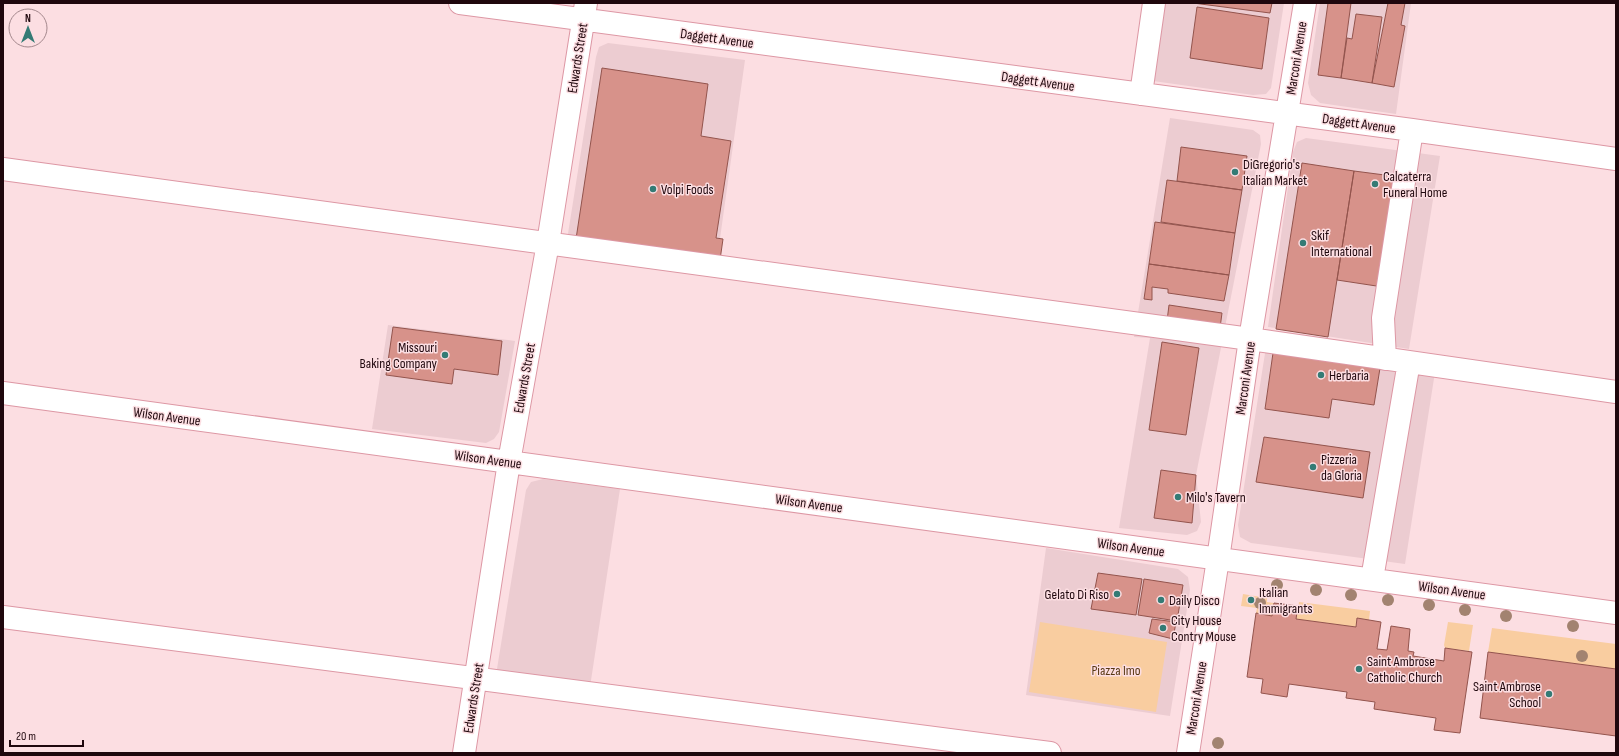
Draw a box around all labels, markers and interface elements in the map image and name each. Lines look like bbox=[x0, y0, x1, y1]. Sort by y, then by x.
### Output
north arrow bbox=[8, 8, 48, 48]
text: N bbox=[25, 12, 31, 25]
street label: Marconi Avenue bbox=[1282, 20, 1311, 96]
street label: Edwards Street bbox=[564, 22, 591, 94]
street label: Daggett Avenue bbox=[679, 25, 755, 52]
street label: Daggett Avenue bbox=[1000, 68, 1076, 95]
street label: Daggett Avenue bbox=[1321, 110, 1397, 137]
place label: DiGregorio's Italian Market bbox=[1243, 156, 1307, 189]
marker: DiGregorio's Italian Market bbox=[1230, 167, 1240, 177]
place label: Calcaterra Funeral Home bbox=[1383, 168, 1447, 201]
marker: Calcaterra Funeral Home bbox=[1370, 179, 1380, 189]
place label: Volpi Foods bbox=[661, 181, 714, 198]
marker: Volpi Foods bbox=[648, 184, 658, 194]
place label: Skif International bbox=[1311, 227, 1372, 260]
marker: Skif International bbox=[1298, 238, 1308, 248]
place label: Missouri Baking Company bbox=[360, 339, 438, 372]
street label: Marconi Avenue bbox=[1232, 340, 1259, 416]
street label: Edwards Street bbox=[510, 342, 539, 415]
marker: Missouri Baking Company bbox=[440, 350, 450, 360]
place label: Herbaria bbox=[1329, 367, 1369, 384]
marker: Herbaria bbox=[1316, 370, 1326, 380]
street label: Wilson Avenue bbox=[132, 403, 202, 430]
street label: Wilson Avenue bbox=[453, 446, 523, 473]
place label: Pizzeria da Gloria bbox=[1321, 451, 1362, 484]
marker: Pizzeria da Gloria bbox=[1308, 462, 1318, 472]
place label: Milo's Tavern bbox=[1186, 489, 1246, 506]
street label: Wilson Avenue bbox=[774, 490, 844, 517]
marker: Milo's Tavern bbox=[1173, 492, 1183, 502]
street label: Wilson Avenue bbox=[1096, 534, 1166, 561]
street label: Wilson Avenue bbox=[1417, 577, 1487, 604]
place label: Italian Immigrants bbox=[1259, 584, 1312, 617]
place label: Gelato Di Riso bbox=[1045, 586, 1109, 603]
marker: Gelato Di Riso bbox=[1112, 589, 1122, 599]
place label: Daily Disco bbox=[1169, 592, 1220, 609]
marker: Daily Disco bbox=[1156, 595, 1166, 605]
marker: Italian Immigrants bbox=[1246, 595, 1256, 605]
place label: City House Contry Mouse bbox=[1171, 612, 1236, 645]
marker: City House Contry Mouse bbox=[1158, 623, 1168, 633]
place label: Saint Ambrose Catholic Church bbox=[1367, 653, 1442, 686]
street label: Marconi Avenue bbox=[1182, 660, 1211, 736]
street label: Edwards Street bbox=[460, 662, 487, 734]
park label: Piazza Imo bbox=[1091, 662, 1141, 679]
marker: Saint Ambrose Catholic Church bbox=[1354, 664, 1364, 674]
place label: Saint Ambrose School bbox=[1473, 678, 1541, 711]
marker: Saint Ambrose School bbox=[1544, 689, 1554, 699]
scale bar bbox=[10, 722, 83, 748]
text: 20 m bbox=[16, 729, 36, 744]

